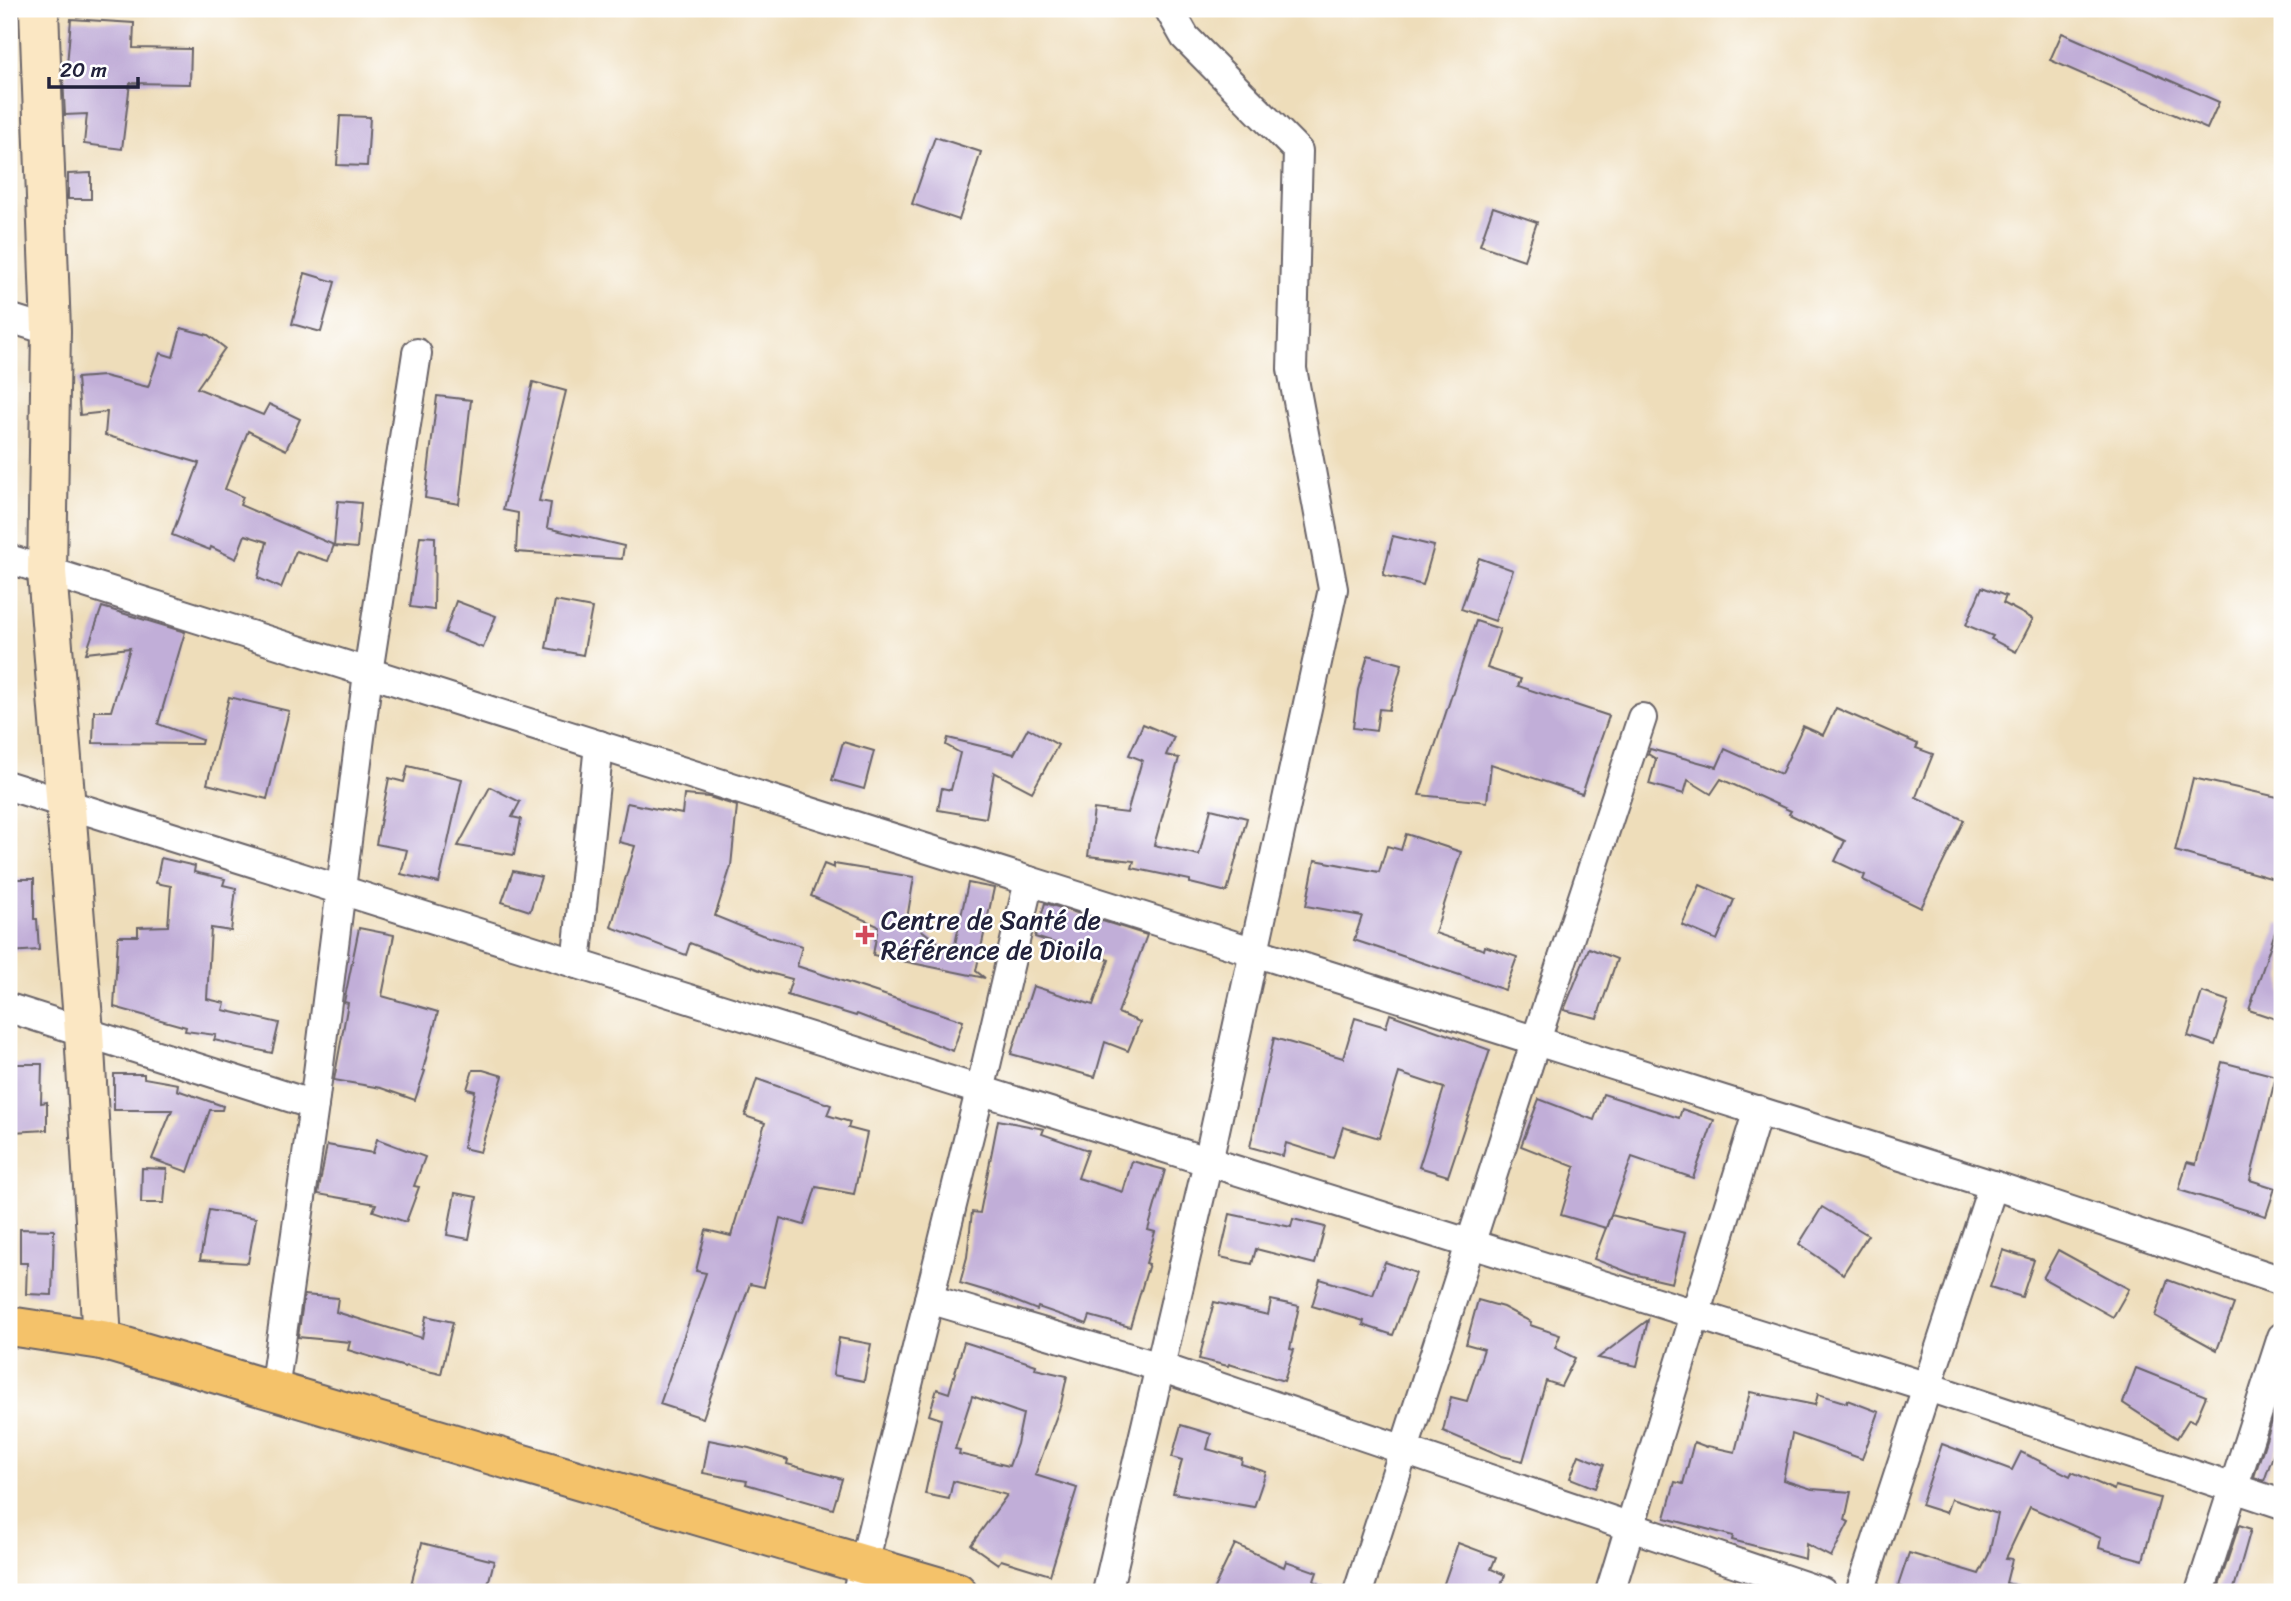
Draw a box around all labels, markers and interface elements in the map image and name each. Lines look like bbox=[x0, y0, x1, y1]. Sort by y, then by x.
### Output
scale bar bbox=[49, 46, 138, 90]
text: 20 m bbox=[60, 51, 107, 89]
place label: Centre de Santé de Référence de Dioila bbox=[881, 897, 1103, 973]
marker: Centre de Santé de Référence de Dioila bbox=[855, 925, 875, 945]

